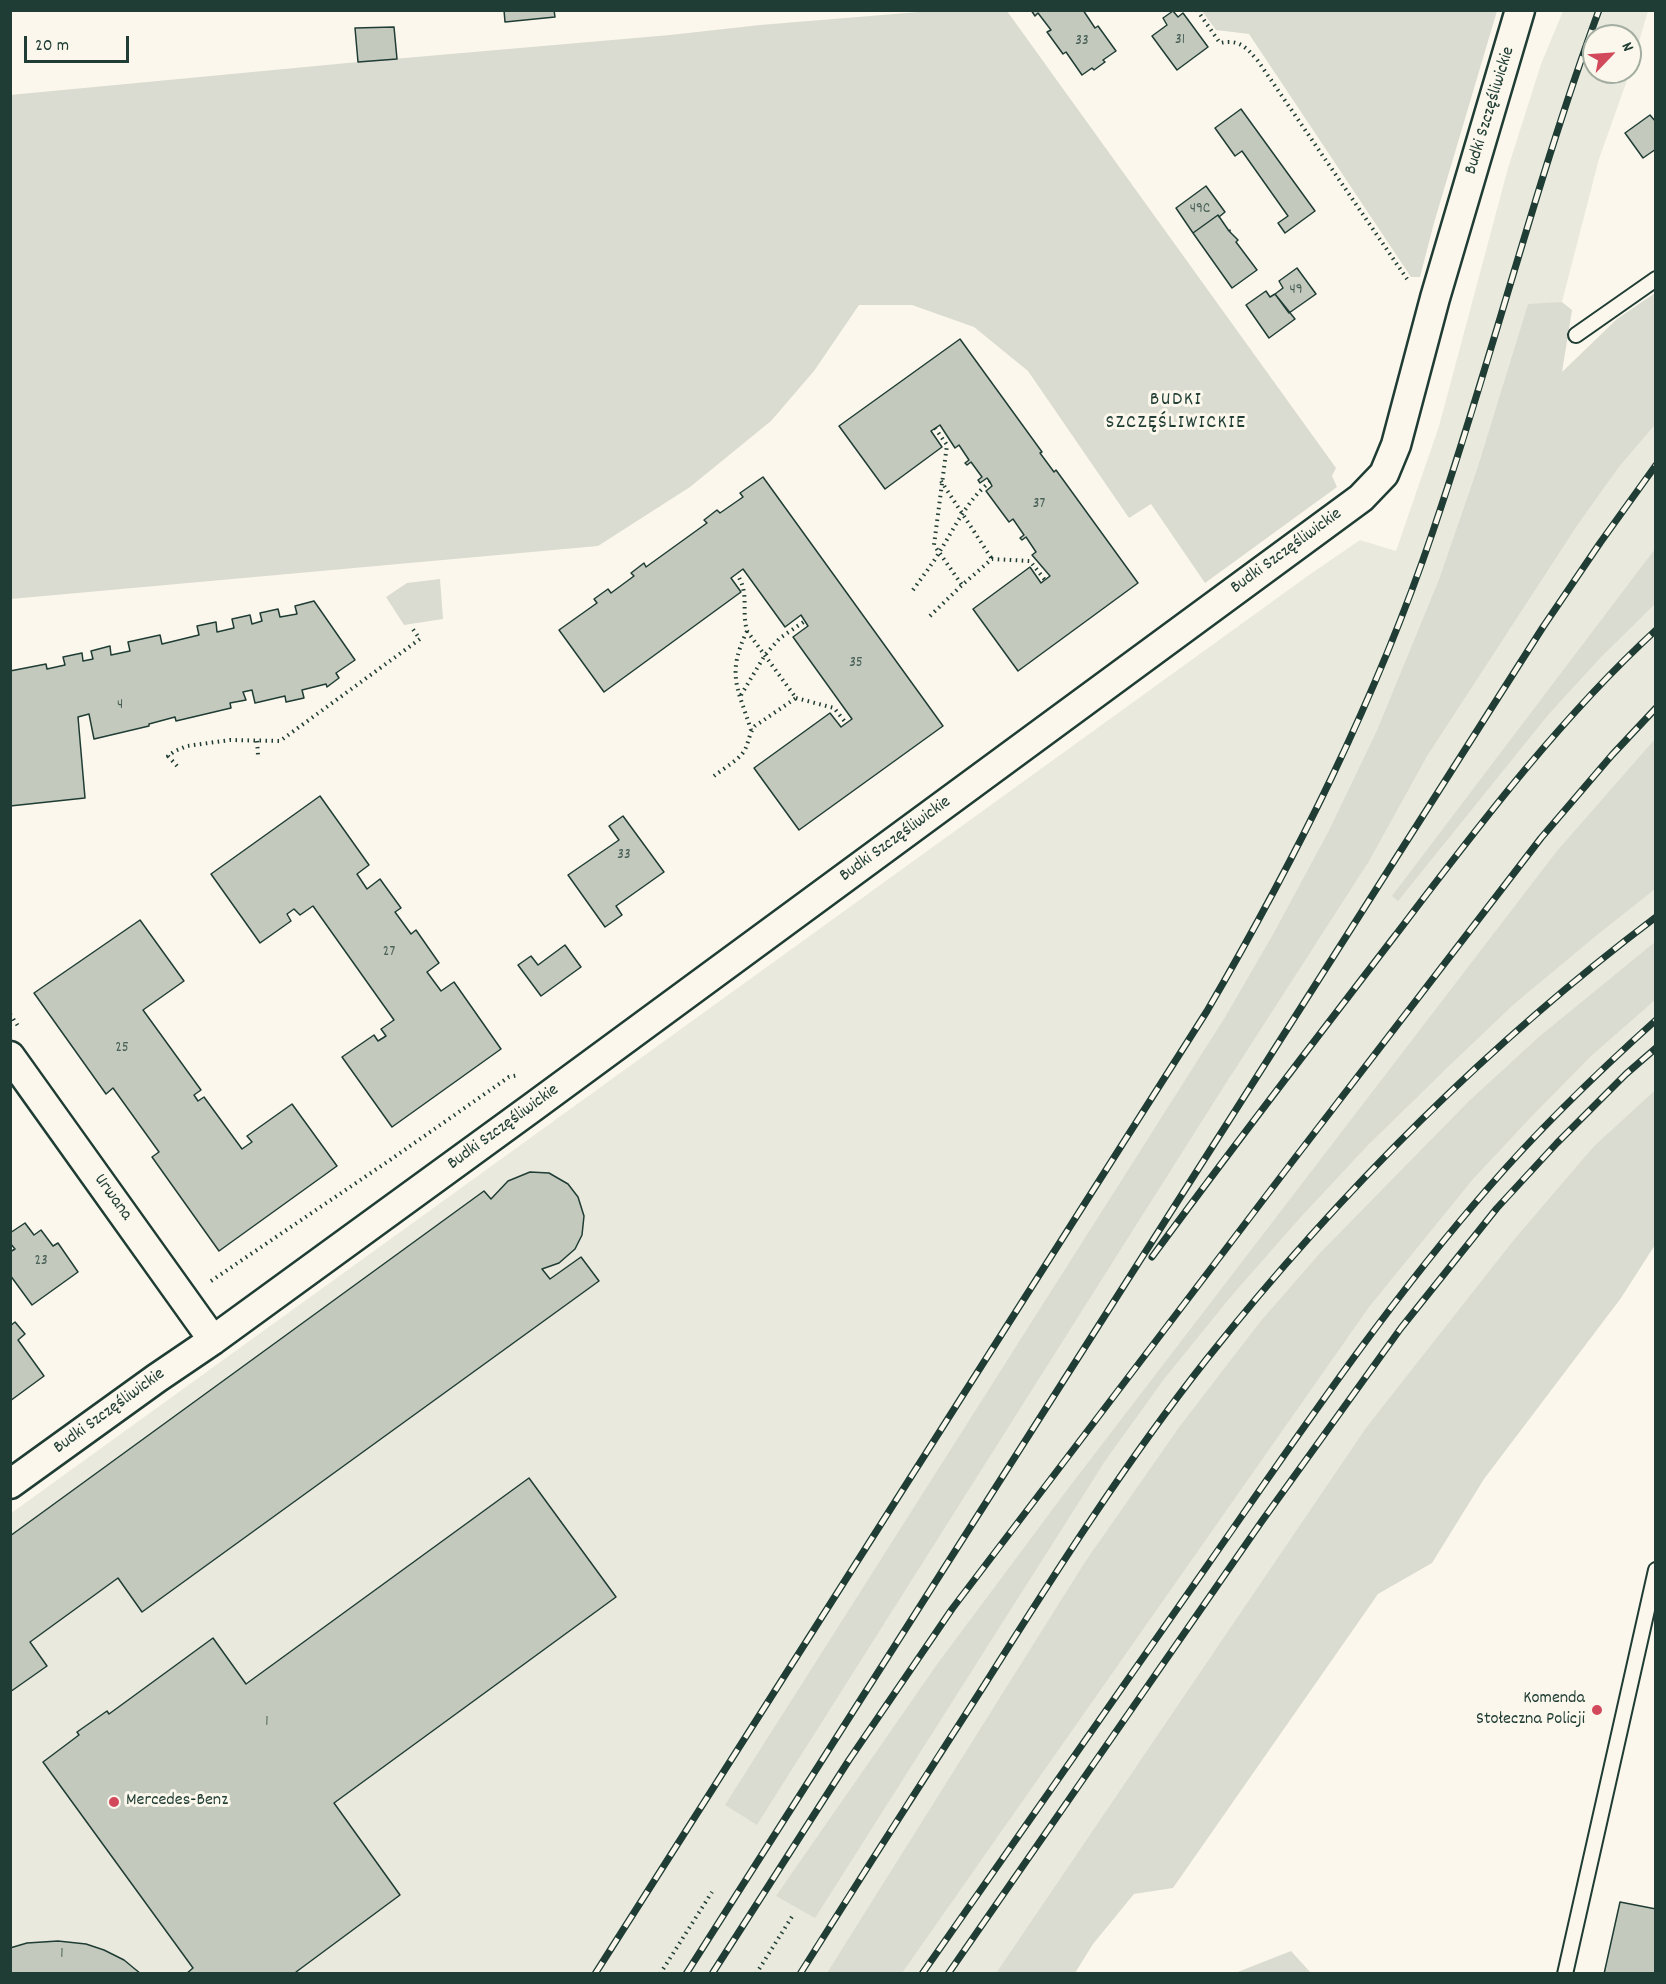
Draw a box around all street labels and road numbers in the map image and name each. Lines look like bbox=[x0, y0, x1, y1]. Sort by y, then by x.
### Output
street label: Budki Szczęśliwickie bbox=[1461, 45, 1521, 177]
street label: Budki Szczęśliwickie bbox=[1227, 504, 1347, 600]
street label: Budki Szczęśliwickie bbox=[836, 792, 956, 888]
street label: Budki Szczęśliwickie bbox=[444, 1080, 564, 1176]
street label: Urwana bbox=[88, 1171, 136, 1225]
street label: Budki Szczęśliwickie bbox=[50, 1364, 170, 1460]

